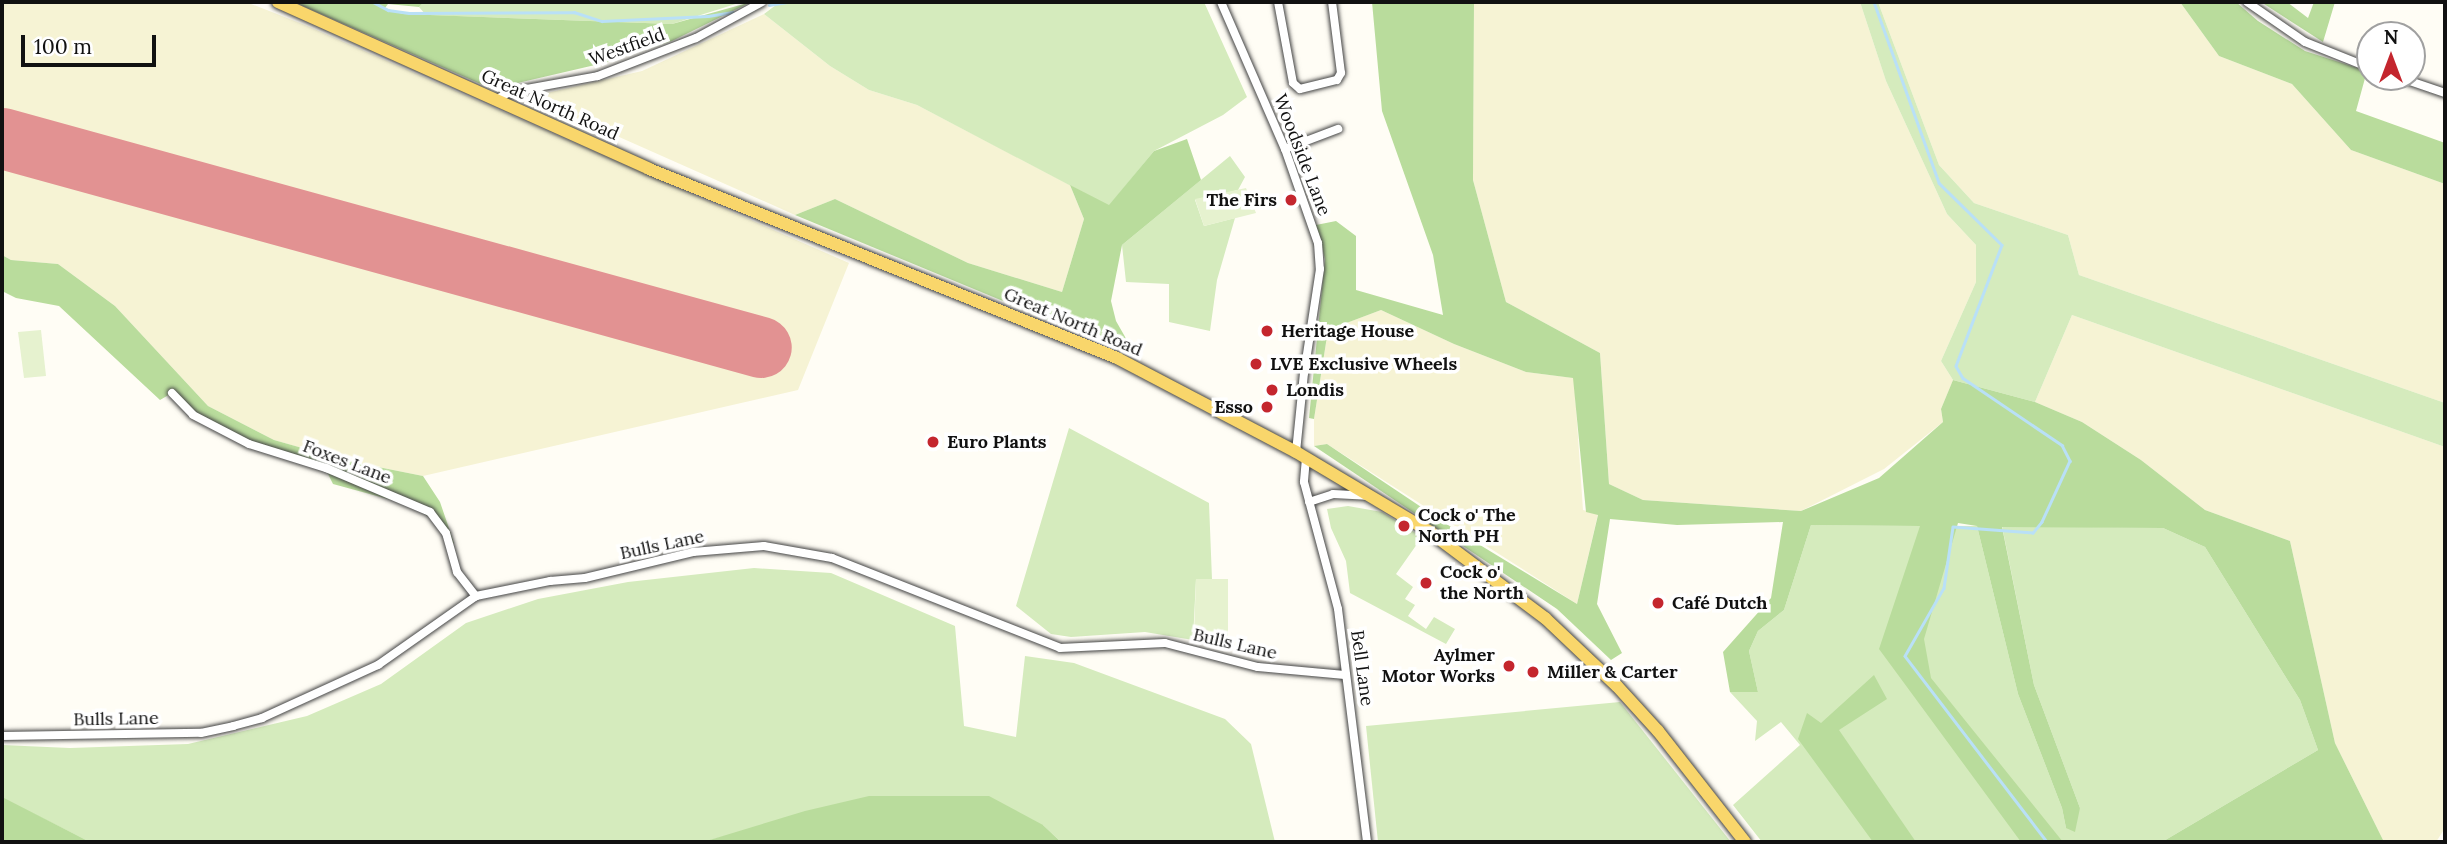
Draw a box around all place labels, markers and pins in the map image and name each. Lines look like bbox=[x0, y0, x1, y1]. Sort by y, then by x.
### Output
place label: The Firs bbox=[1206, 189, 1277, 211]
marker: The Firs bbox=[1283, 192, 1299, 208]
place label: Heritage House bbox=[1281, 320, 1414, 342]
marker: Heritage House bbox=[1259, 323, 1275, 339]
place label: LVE Exclusive Wheels bbox=[1270, 353, 1457, 375]
marker: LVE Exclusive Wheels bbox=[1248, 356, 1264, 372]
place label: Londis bbox=[1286, 379, 1344, 401]
marker: Londis bbox=[1264, 382, 1280, 398]
place label: Esso bbox=[1214, 396, 1253, 418]
marker: Esso bbox=[1259, 399, 1275, 415]
place label: Euro Plants bbox=[947, 431, 1047, 453]
marker: Euro Plants bbox=[925, 434, 941, 450]
place label: Cock o' The North PH bbox=[1418, 505, 1516, 548]
marker: Cock o' The North PH bbox=[1396, 518, 1412, 534]
place label: Cock o' the North bbox=[1440, 562, 1524, 604]
marker: Cock o' the North bbox=[1418, 575, 1434, 591]
place label: Café Dutch bbox=[1672, 592, 1767, 614]
marker: Café Dutch bbox=[1650, 595, 1666, 611]
place label: Aylmer Motor Works bbox=[1382, 645, 1495, 688]
marker: Aylmer Motor Works bbox=[1501, 658, 1517, 674]
place label: Miller & Carter bbox=[1547, 661, 1678, 683]
marker: Miller & Carter bbox=[1525, 664, 1541, 680]

